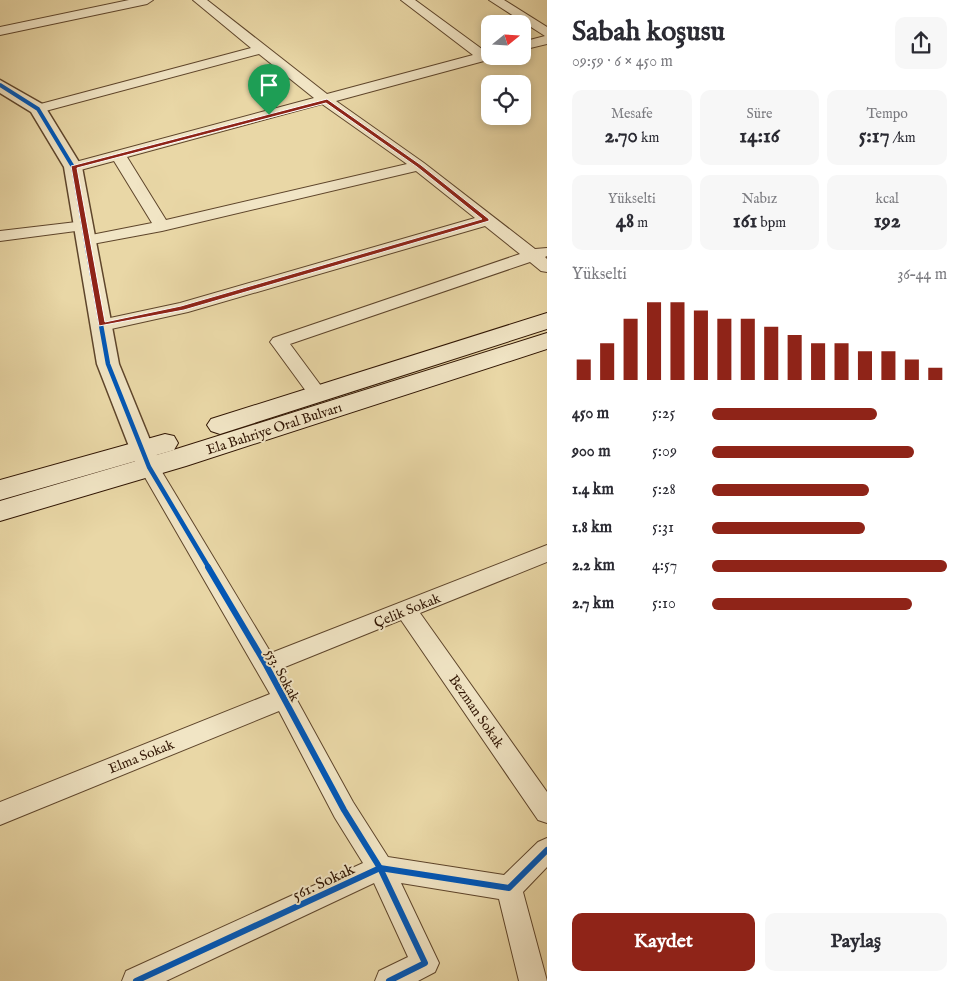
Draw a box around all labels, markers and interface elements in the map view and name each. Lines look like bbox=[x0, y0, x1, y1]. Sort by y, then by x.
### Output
north arrow bbox=[481, 15, 531, 65]
map controls bbox=[481, 15, 531, 125]
text: Sabah koşusu bbox=[572, 15, 725, 50]
button: share bbox=[895, 17, 947, 69]
text: 09:59 · 6 × 450 m bbox=[572, 52, 673, 72]
pin bbox=[248, 64, 290, 115]
icon: arrive bbox=[255, 71, 283, 99]
button: locate bbox=[481, 75, 531, 125]
text: Mesafe bbox=[611, 105, 653, 123]
text: Süre bbox=[746, 105, 773, 123]
text: Tempo bbox=[866, 105, 908, 123]
text: 2.70 bbox=[604, 123, 638, 150]
text: 14:16 bbox=[739, 123, 780, 150]
text: 5:17 bbox=[859, 123, 889, 150]
text: km bbox=[638, 129, 659, 147]
text: /km bbox=[889, 129, 916, 147]
text: Yükselti bbox=[608, 190, 656, 208]
text: Nabız bbox=[742, 190, 777, 208]
text: kcal bbox=[875, 190, 899, 208]
text: 48 bbox=[616, 208, 634, 235]
text: 161 bbox=[733, 208, 757, 235]
text: 192 bbox=[874, 208, 901, 235]
text: m bbox=[634, 214, 648, 232]
text: bpm bbox=[757, 214, 786, 232]
text: Yükselti bbox=[572, 265, 627, 285]
text: 36–44 m bbox=[897, 265, 947, 285]
street label: Ela Bahriye Oral Bulvarı bbox=[204, 398, 345, 459]
text: 450 m bbox=[572, 404, 609, 424]
text: 5:25 bbox=[652, 404, 675, 424]
text: 900 m bbox=[572, 442, 611, 462]
text: 5:09 bbox=[652, 442, 677, 462]
text: 1.4 km bbox=[572, 480, 614, 500]
text: 5:28 bbox=[652, 480, 676, 500]
text: 1.8 km bbox=[572, 518, 612, 538]
text: 5:31 bbox=[652, 518, 674, 538]
text: 2.2 km bbox=[572, 556, 615, 576]
text: 4:57 bbox=[652, 556, 677, 576]
street label: Çelik Sokak bbox=[371, 589, 444, 632]
text: 2.7 km bbox=[572, 594, 614, 614]
text: 5:10 bbox=[652, 594, 676, 614]
street label: 553. Sokak bbox=[261, 646, 304, 705]
street label: Bezman Sokak bbox=[444, 671, 508, 752]
street label: Elma Sokak bbox=[106, 735, 177, 778]
street label: 561. Sokak bbox=[290, 860, 358, 906]
button: Kaydet bbox=[572, 913, 755, 971]
button: Paylaş bbox=[765, 913, 947, 971]

